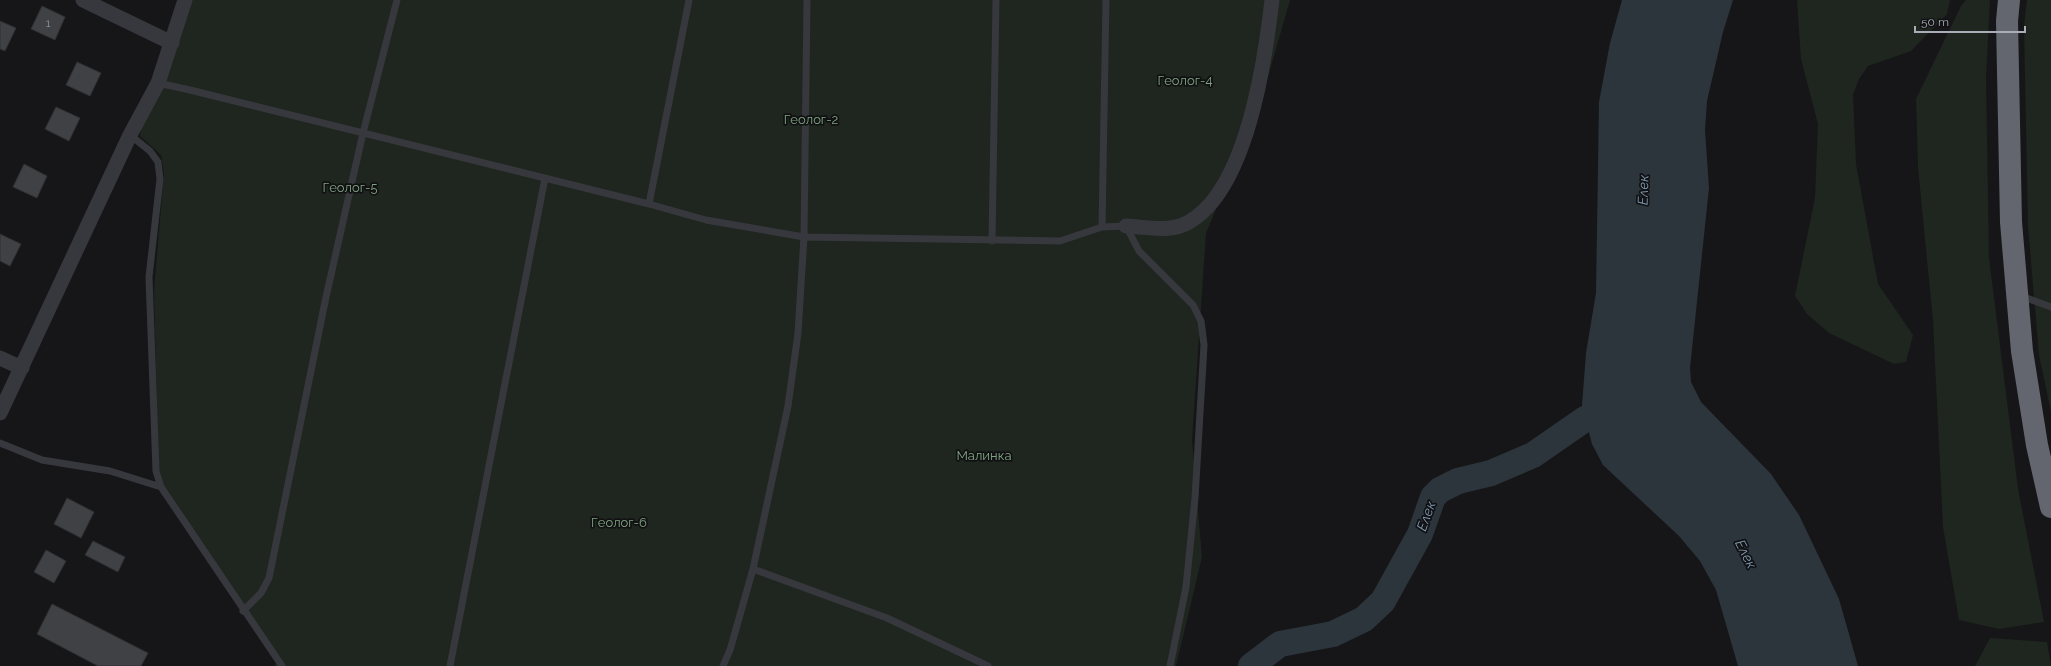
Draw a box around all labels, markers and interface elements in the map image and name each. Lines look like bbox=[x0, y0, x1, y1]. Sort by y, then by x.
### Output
scale bar bbox=[1915, 8, 2025, 34]
text: 50 m bbox=[1921, 15, 1949, 29]
house number: 1 bbox=[46, 17, 51, 30]
park label: Геолог-4 bbox=[1158, 73, 1212, 88]
park label: Геолог-2 bbox=[784, 112, 839, 127]
water label: Елек bbox=[1634, 175, 1652, 205]
park label: Геолог-5 bbox=[322, 180, 378, 195]
park label: Малинка bbox=[957, 448, 1011, 463]
water label: Елек bbox=[1413, 499, 1439, 533]
park label: Геолог-6 bbox=[591, 515, 647, 530]
water label: Елек bbox=[1732, 537, 1760, 571]

